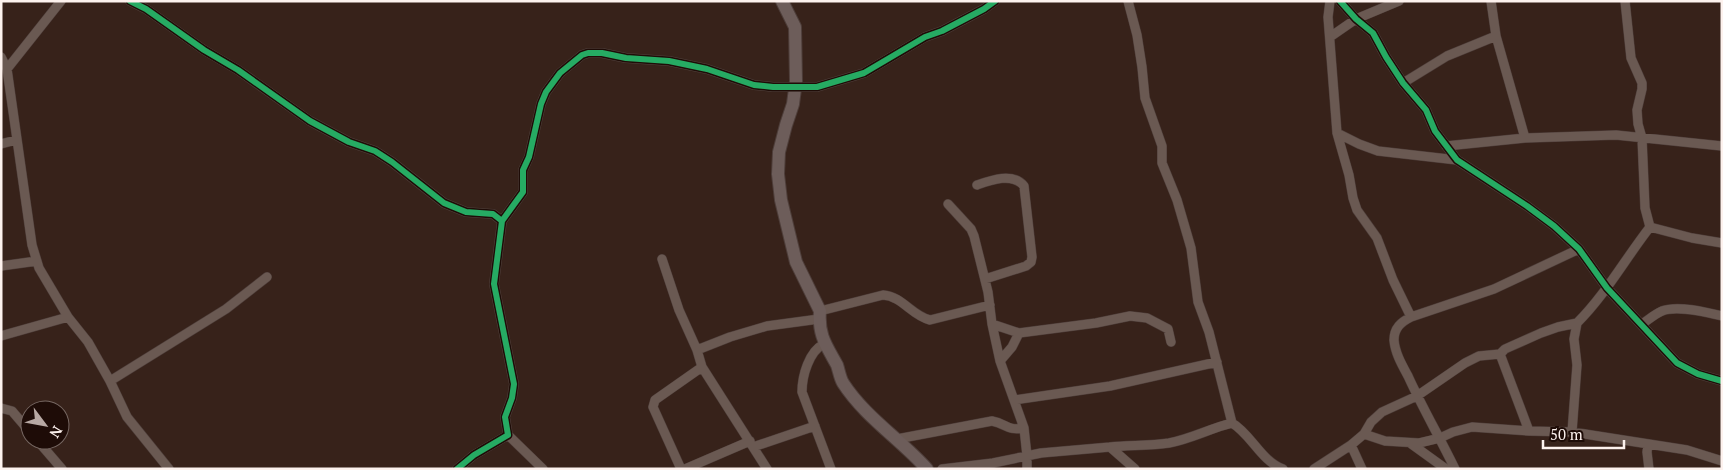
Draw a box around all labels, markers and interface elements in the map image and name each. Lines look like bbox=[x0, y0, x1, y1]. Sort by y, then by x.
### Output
north arrow bbox=[20, 400, 70, 450]
scale bar bbox=[1543, 418, 1624, 450]
text: N bbox=[45, 423, 67, 442]
text: 50 m bbox=[1550, 424, 1583, 444]

